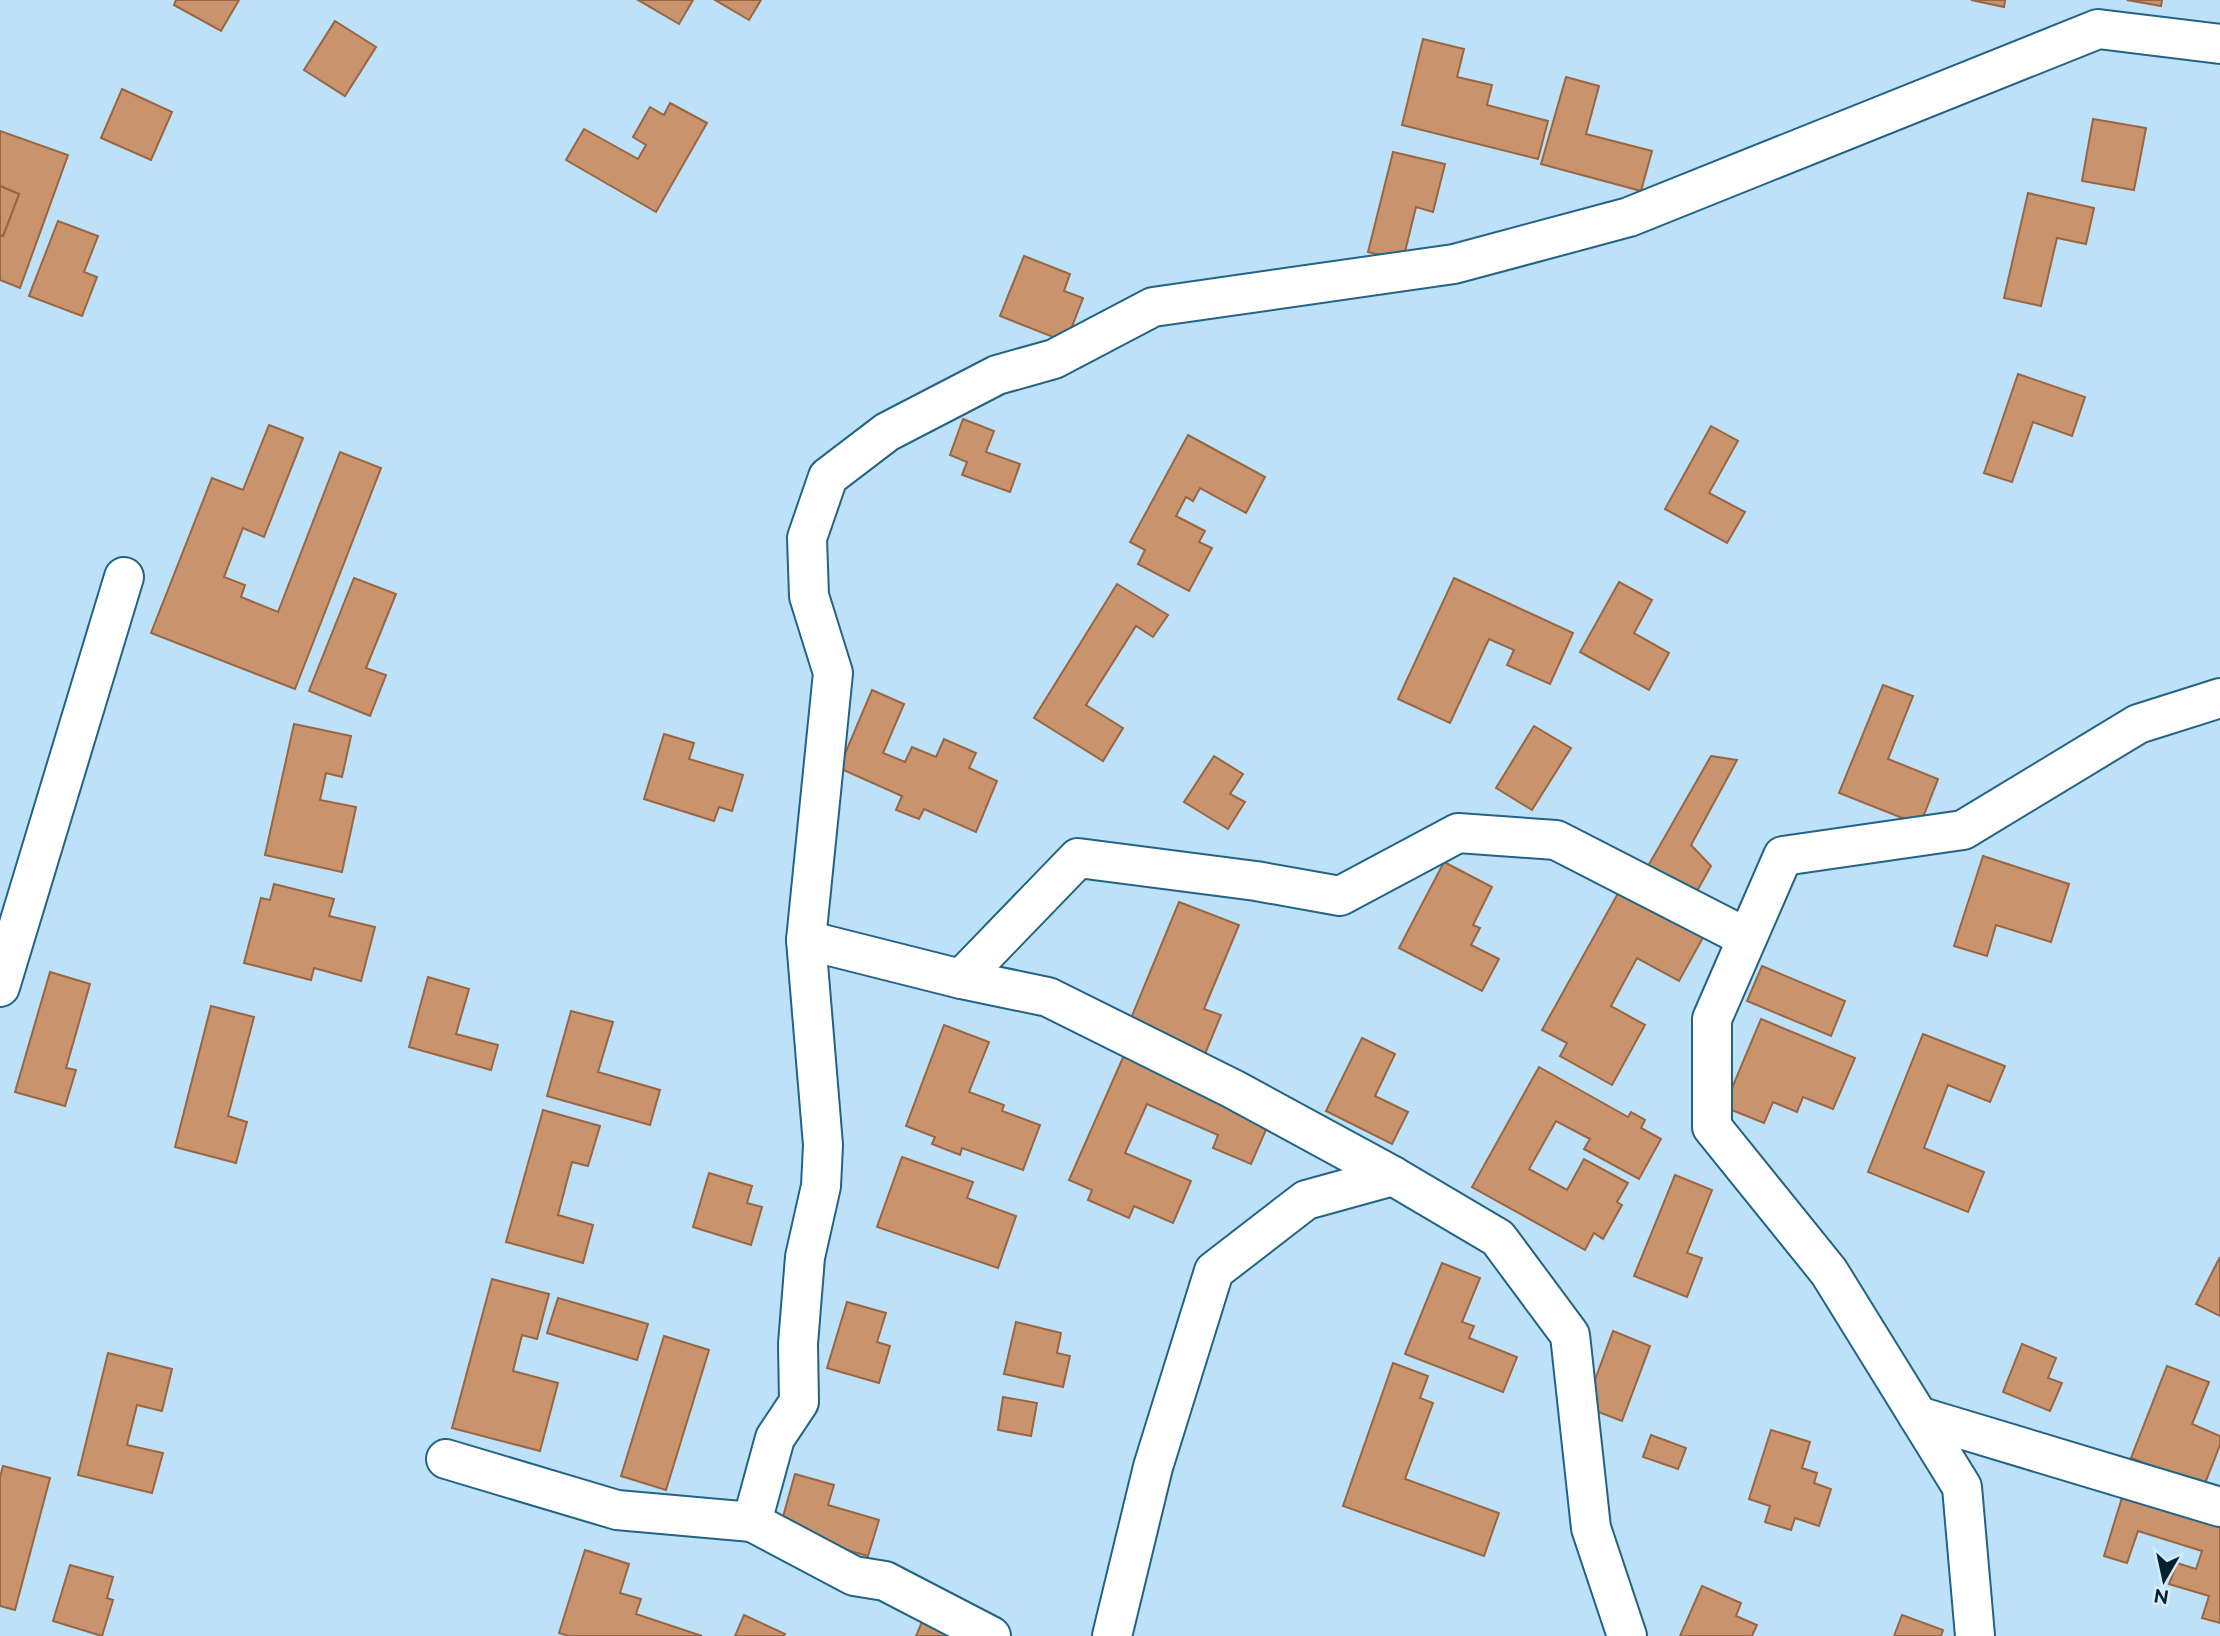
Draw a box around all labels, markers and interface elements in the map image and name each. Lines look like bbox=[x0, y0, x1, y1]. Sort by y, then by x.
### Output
north arrow bbox=[2129, 1545, 2199, 1615]
text: N bbox=[2152, 1585, 2170, 1609]

